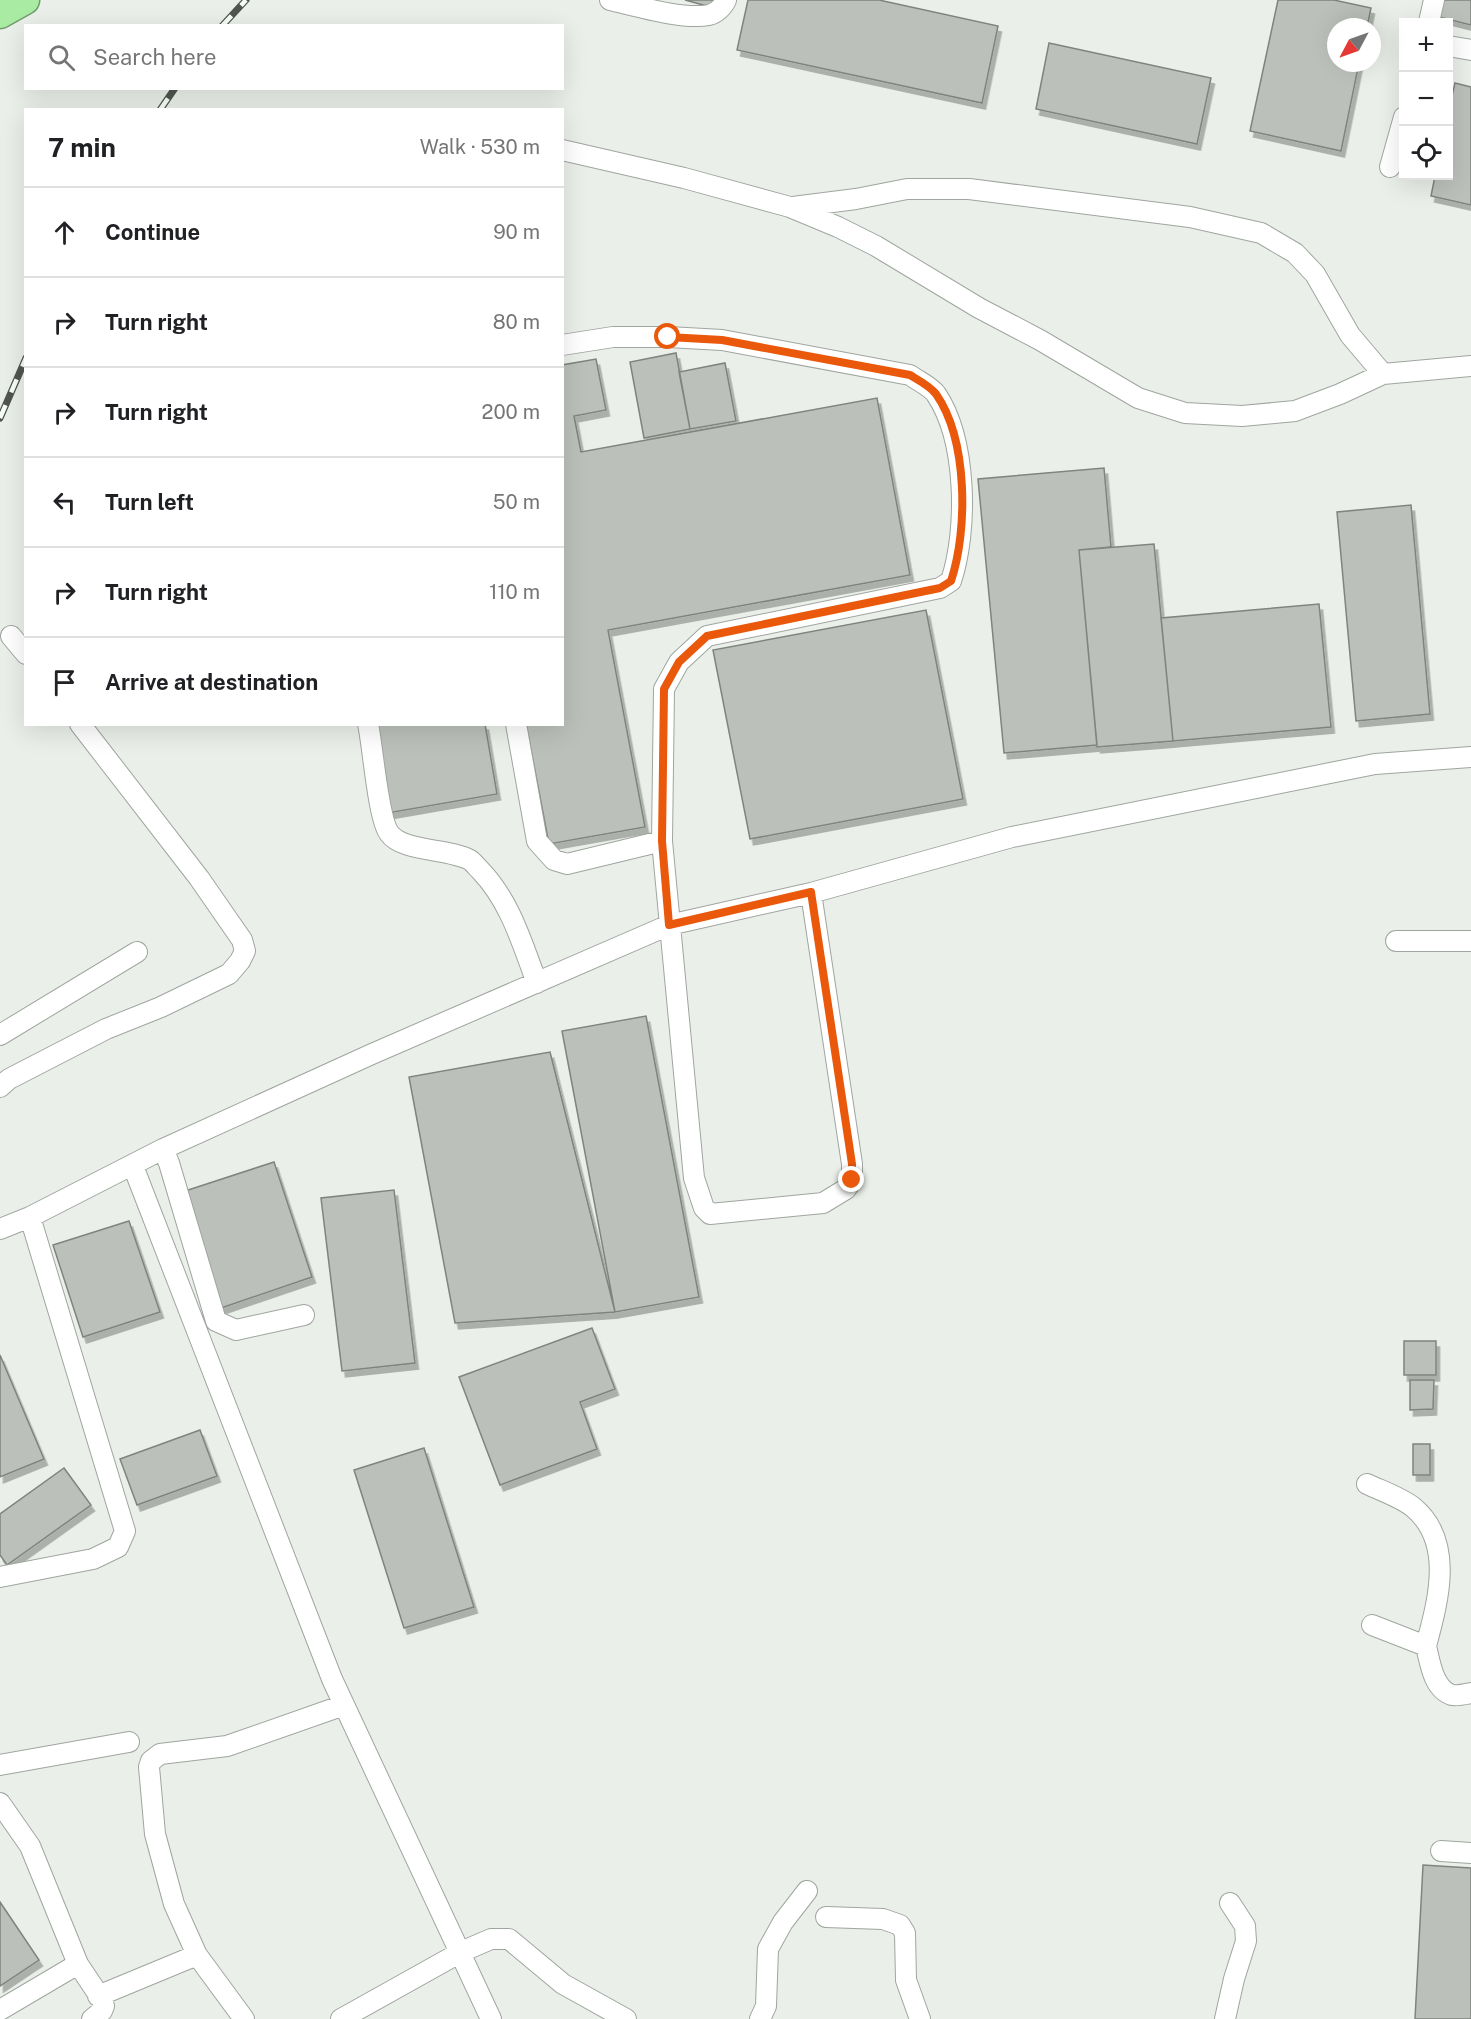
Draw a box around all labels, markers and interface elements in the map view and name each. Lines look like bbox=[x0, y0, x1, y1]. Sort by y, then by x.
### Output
north arrow bbox=[1327, 18, 1381, 72]
map controls bbox=[1399, 18, 1453, 180]
button: + bbox=[1399, 18, 1453, 72]
search box bbox=[24, 24, 564, 90]
icon: search bbox=[45, 41, 78, 74]
text: Search here bbox=[93, 44, 217, 70]
button: − bbox=[1399, 72, 1453, 126]
button: locate bbox=[1399, 126, 1453, 180]
text: 7 min bbox=[48, 132, 116, 163]
text: Walk · 530 m bbox=[420, 135, 540, 159]
icon: ahead bbox=[48, 216, 81, 249]
text: Continue bbox=[105, 219, 200, 245]
text: 90 m bbox=[493, 220, 540, 244]
icon: right bbox=[48, 306, 81, 339]
text: Turn right bbox=[105, 309, 208, 335]
text: 80 m bbox=[493, 310, 540, 334]
route start bbox=[654, 323, 680, 349]
icon: right bbox=[48, 396, 81, 429]
text: Turn right bbox=[105, 399, 208, 425]
text: 200 m bbox=[482, 400, 540, 424]
icon: left bbox=[48, 486, 81, 519]
text: Turn left bbox=[105, 489, 194, 515]
text: 50 m bbox=[493, 490, 540, 514]
icon: right bbox=[48, 576, 81, 609]
text: Turn right bbox=[105, 579, 208, 605]
text: 110 m bbox=[489, 580, 540, 604]
icon: arrive bbox=[48, 666, 81, 699]
text: Arrive at destination bbox=[105, 669, 318, 695]
route end bbox=[838, 1166, 864, 1192]

